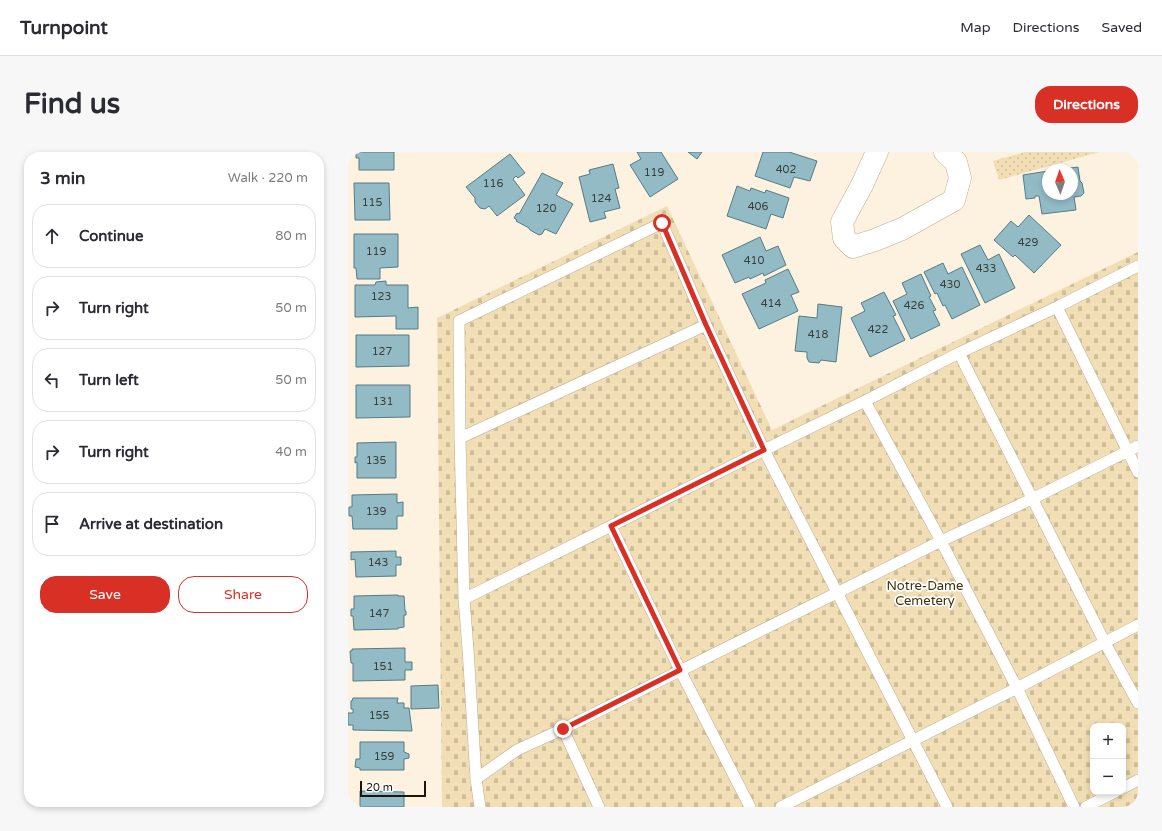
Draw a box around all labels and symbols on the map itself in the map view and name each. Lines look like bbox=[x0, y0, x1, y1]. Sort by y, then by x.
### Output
house number: 402 bbox=[776, 163, 796, 176]
north arrow bbox=[1042, 164, 1078, 200]
house number: 119 bbox=[644, 166, 664, 179]
house number: 116 bbox=[483, 177, 503, 190]
house number: 124 bbox=[591, 192, 611, 205]
house number: 115 bbox=[362, 196, 382, 209]
house number: 406 bbox=[748, 200, 768, 213]
house number: 120 bbox=[536, 202, 556, 215]
route start bbox=[653, 214, 671, 232]
house number: 429 bbox=[1018, 236, 1038, 249]
house number: 119 bbox=[366, 245, 386, 258]
house number: 410 bbox=[744, 254, 764, 267]
house number: 433 bbox=[976, 262, 996, 275]
house number: 430 bbox=[940, 278, 960, 291]
house number: 123 bbox=[371, 290, 391, 303]
house number: 414 bbox=[761, 297, 781, 310]
house number: 426 bbox=[904, 299, 924, 312]
house number: 422 bbox=[868, 323, 888, 336]
house number: 418 bbox=[808, 328, 828, 341]
house number: 127 bbox=[372, 345, 392, 358]
house number: 131 bbox=[373, 395, 393, 408]
house number: 135 bbox=[366, 454, 386, 467]
house number: 139 bbox=[366, 505, 386, 518]
house number: 143 bbox=[368, 556, 388, 569]
park label: Notre-Dame Cemetery bbox=[887, 578, 963, 609]
house number: 147 bbox=[369, 607, 389, 620]
house number: 151 bbox=[373, 660, 393, 673]
house number: 155 bbox=[369, 709, 389, 722]
route end bbox=[554, 720, 572, 738]
house number: 159 bbox=[374, 750, 394, 763]
scale bar bbox=[360, 779, 426, 798]

